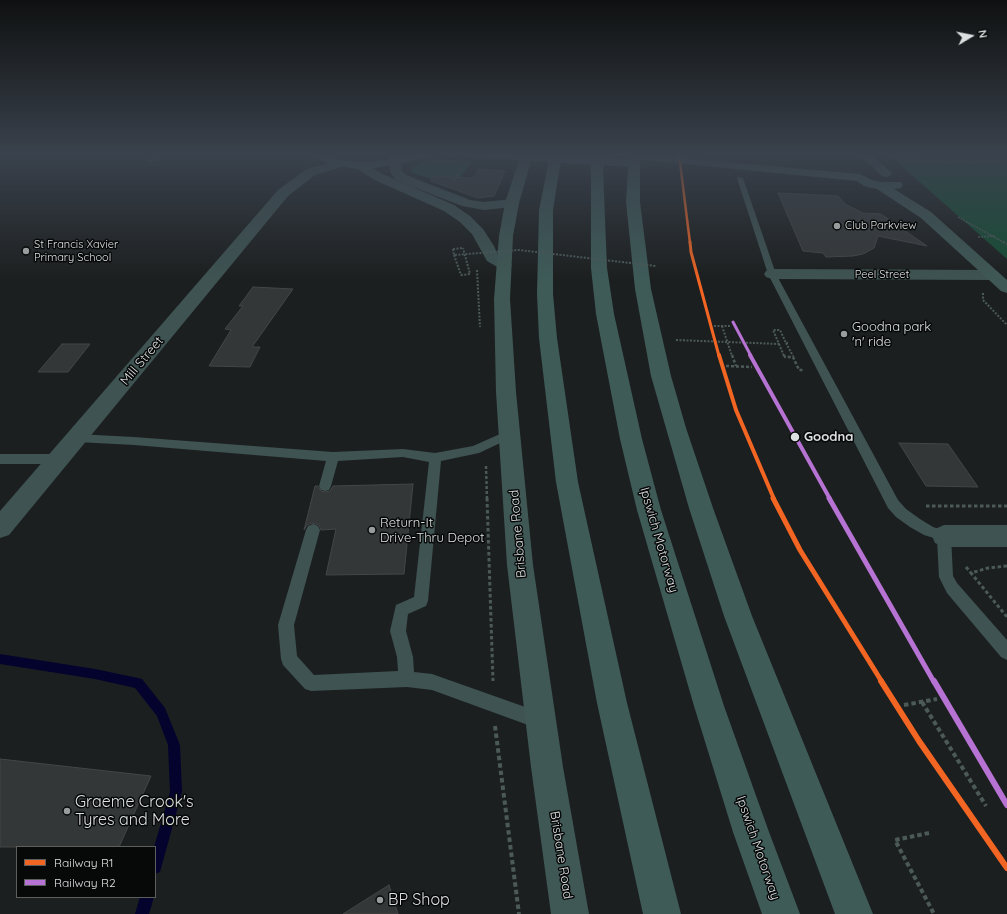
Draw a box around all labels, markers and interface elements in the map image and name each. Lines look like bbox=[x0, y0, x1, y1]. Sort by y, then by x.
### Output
north arrow bbox=[951, 16, 991, 56]
text: N bbox=[975, 29, 990, 39]
place label: Club Parkview bbox=[845, 219, 917, 233]
marker: Club Parkview bbox=[832, 221, 842, 231]
place label: St Francis Xavier Primary School bbox=[34, 238, 118, 264]
marker: St Francis Xavier Primary School bbox=[21, 246, 31, 256]
street label: Peel Street bbox=[855, 268, 909, 282]
place label: Goodna park 'n' ride bbox=[852, 319, 931, 350]
marker: Goodna park 'n' ride bbox=[839, 329, 849, 339]
street label: Mill Street bbox=[117, 334, 167, 388]
place label: Goodna bbox=[804, 429, 853, 445]
marker: Goodna bbox=[789, 431, 801, 443]
street label: Ipswich Motorway bbox=[636, 485, 682, 595]
street label: Brisbane Road bbox=[506, 489, 530, 579]
place label: Return-It Drive-Thru Depot bbox=[380, 515, 484, 546]
marker: Return-It Drive-Thru Depot bbox=[367, 525, 377, 535]
place label: Graeme Crook's Tyres and More bbox=[75, 792, 194, 830]
street label: Ipswich Motorway bbox=[733, 794, 783, 902]
marker: Graeme Crook's Tyres and More bbox=[62, 806, 72, 816]
street label: Brisbane Road bbox=[546, 810, 576, 900]
legend bbox=[16, 846, 156, 898]
text: Railway R1 bbox=[54, 855, 113, 870]
text: Railway R2 bbox=[54, 875, 116, 890]
place label: BP Shop bbox=[388, 890, 450, 910]
marker: BP Shop bbox=[375, 895, 385, 905]

